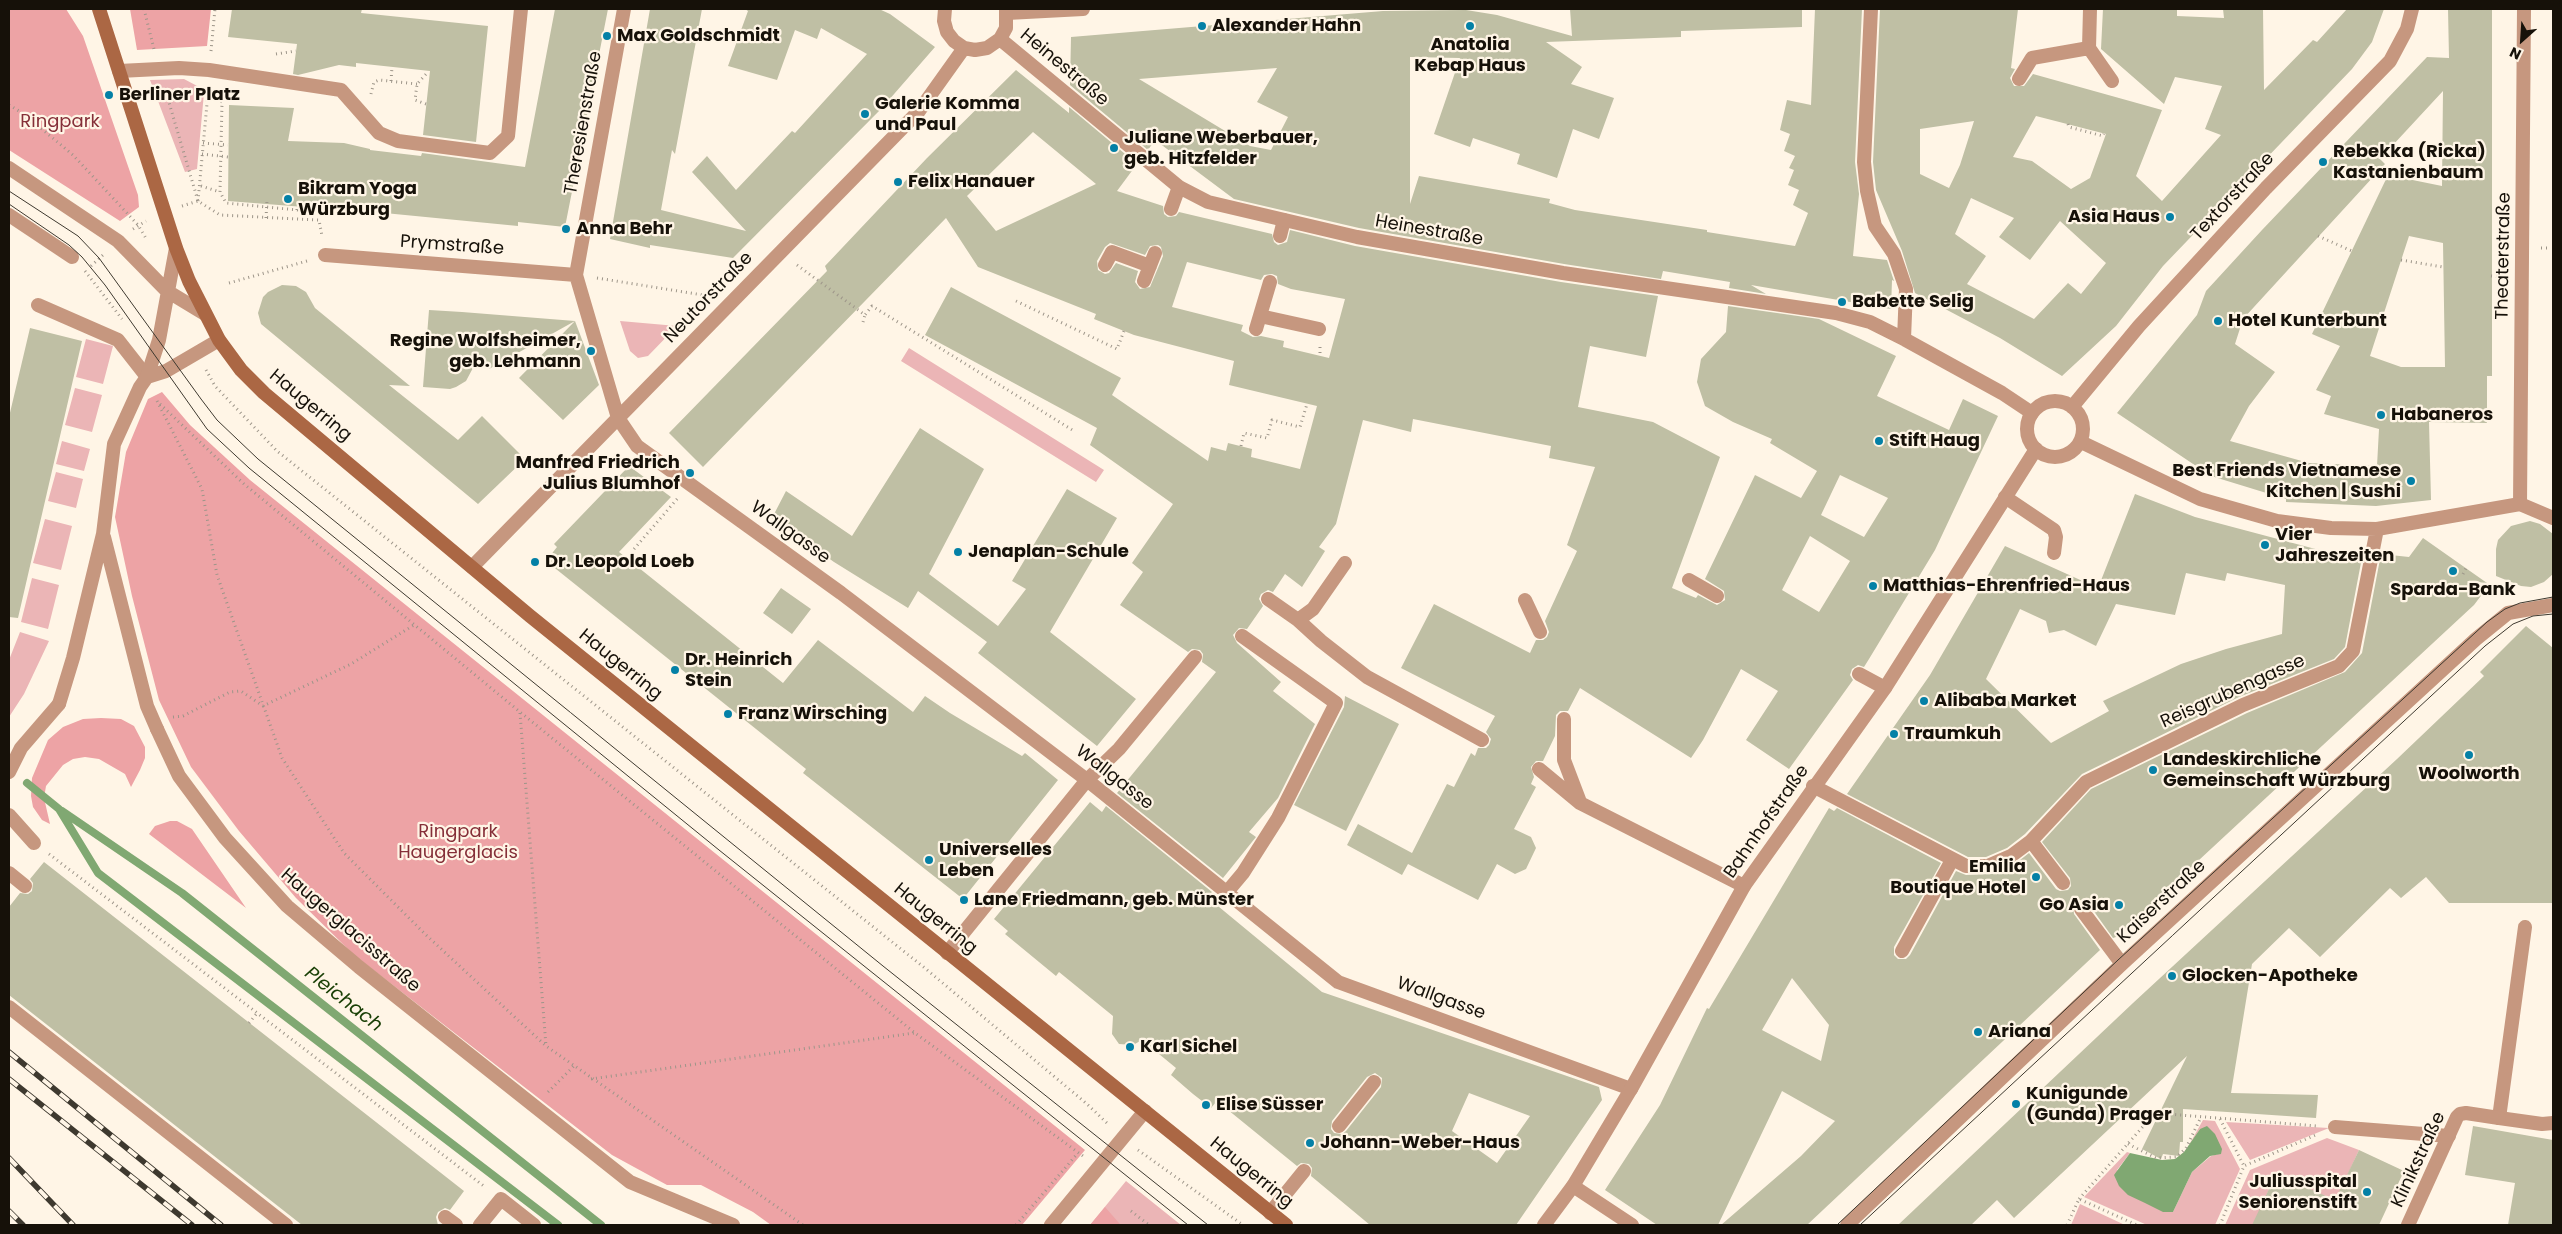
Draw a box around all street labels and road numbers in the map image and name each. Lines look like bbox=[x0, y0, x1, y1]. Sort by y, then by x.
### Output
street label: Heinestraße bbox=[1015, 25, 1113, 111]
street label: Theresienstraße bbox=[561, 50, 607, 196]
street label: Textorstraße bbox=[2187, 148, 2279, 246]
street label: Theaterstraße bbox=[2492, 192, 2516, 320]
street label: Heinestraße bbox=[1373, 211, 1485, 251]
street label: Prymstraße bbox=[399, 232, 505, 260]
street label: Neutorstraße bbox=[660, 248, 758, 348]
street label: Haugerring bbox=[264, 365, 356, 447]
street label: Wallgasse bbox=[746, 497, 834, 569]
street label: Haugerring bbox=[574, 625, 666, 705]
street label: Reisgrubengasse bbox=[2158, 651, 2308, 733]
street label: Wallgasse bbox=[1071, 741, 1157, 815]
street label: Bahnhofstraße bbox=[1720, 761, 1814, 883]
street label: Kaiserstraße bbox=[2113, 856, 2211, 948]
street label: Haugerglacisstraße bbox=[276, 864, 424, 998]
street label: Haugerring bbox=[889, 879, 981, 959]
street label: Wallgasse bbox=[1394, 973, 1488, 1025]
street label: Klinikstraße bbox=[2387, 1109, 2451, 1211]
street label: Haugerring bbox=[1205, 1133, 1297, 1213]

